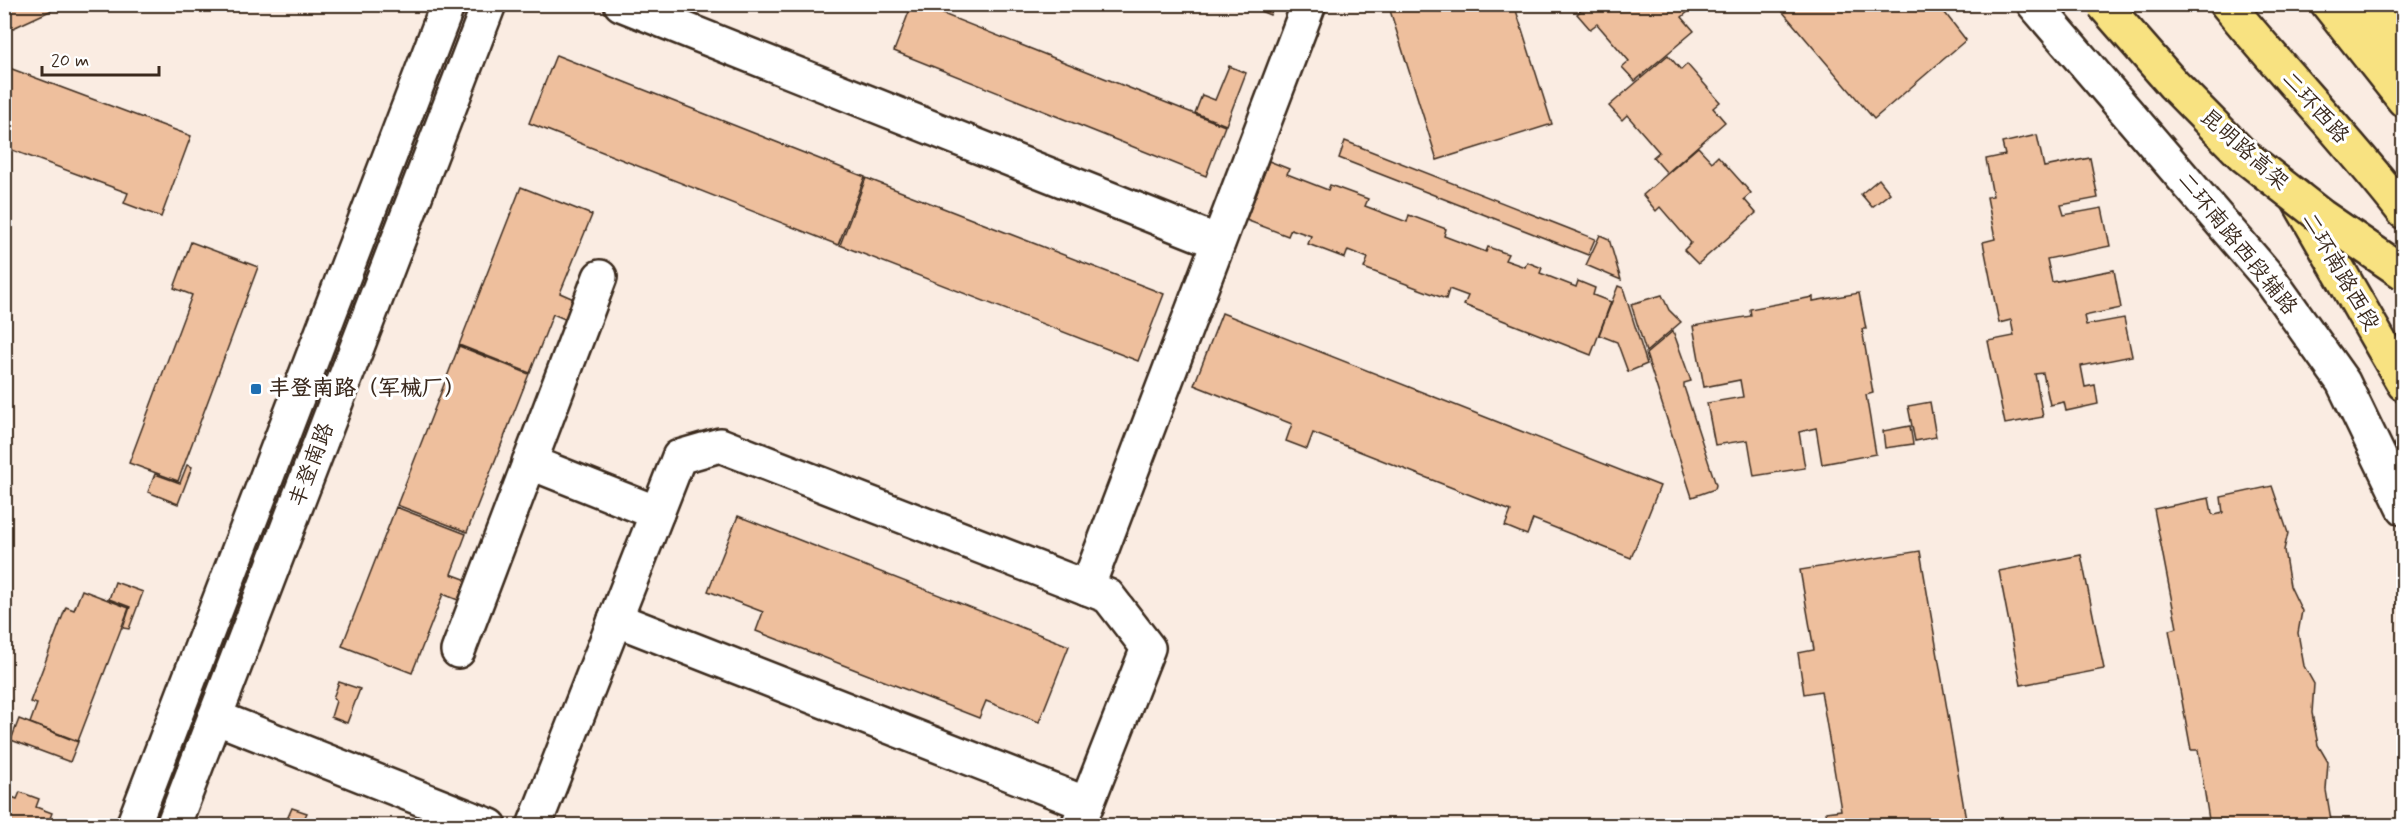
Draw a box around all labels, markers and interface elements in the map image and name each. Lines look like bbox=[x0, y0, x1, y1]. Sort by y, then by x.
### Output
scale bar bbox=[42, 39, 159, 77]
text: 20 m bbox=[51, 49, 89, 73]
street label: 二环西路 bbox=[2275, 66, 2355, 150]
street label: 昆明路高架 bbox=[2194, 103, 2294, 197]
street label: 二环南路西段辅路 bbox=[2171, 167, 2303, 321]
street label: 二环南路西段 bbox=[2295, 208, 2385, 336]
place label: 丰登南路（军械厂） bbox=[268, 375, 466, 403]
marker: 丰登南路（军械厂） bbox=[249, 382, 263, 396]
street label: 丰登南路 bbox=[283, 419, 341, 511]

